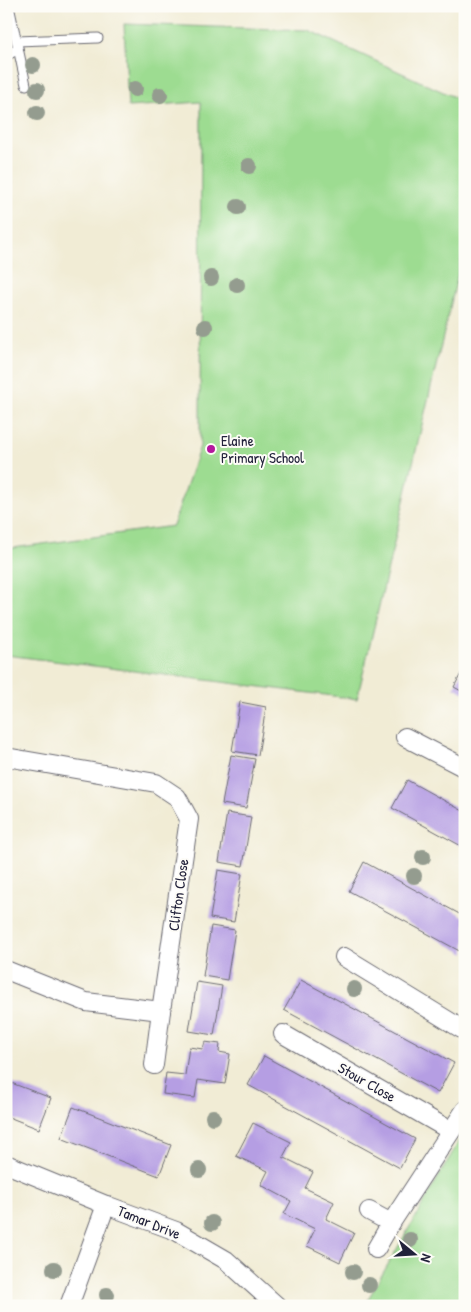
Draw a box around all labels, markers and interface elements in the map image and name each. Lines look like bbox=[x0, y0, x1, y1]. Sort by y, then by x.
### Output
place label: Elaine Primary School bbox=[221, 430, 304, 468]
marker: Elaine Primary School bbox=[205, 443, 217, 455]
street label: Clifton Close bbox=[163, 858, 193, 932]
street label: Stour Close bbox=[334, 1057, 400, 1107]
street label: Tamar Drive bbox=[114, 1200, 184, 1244]
north arrow bbox=[388, 1230, 438, 1280]
text: N bbox=[416, 1252, 437, 1265]

